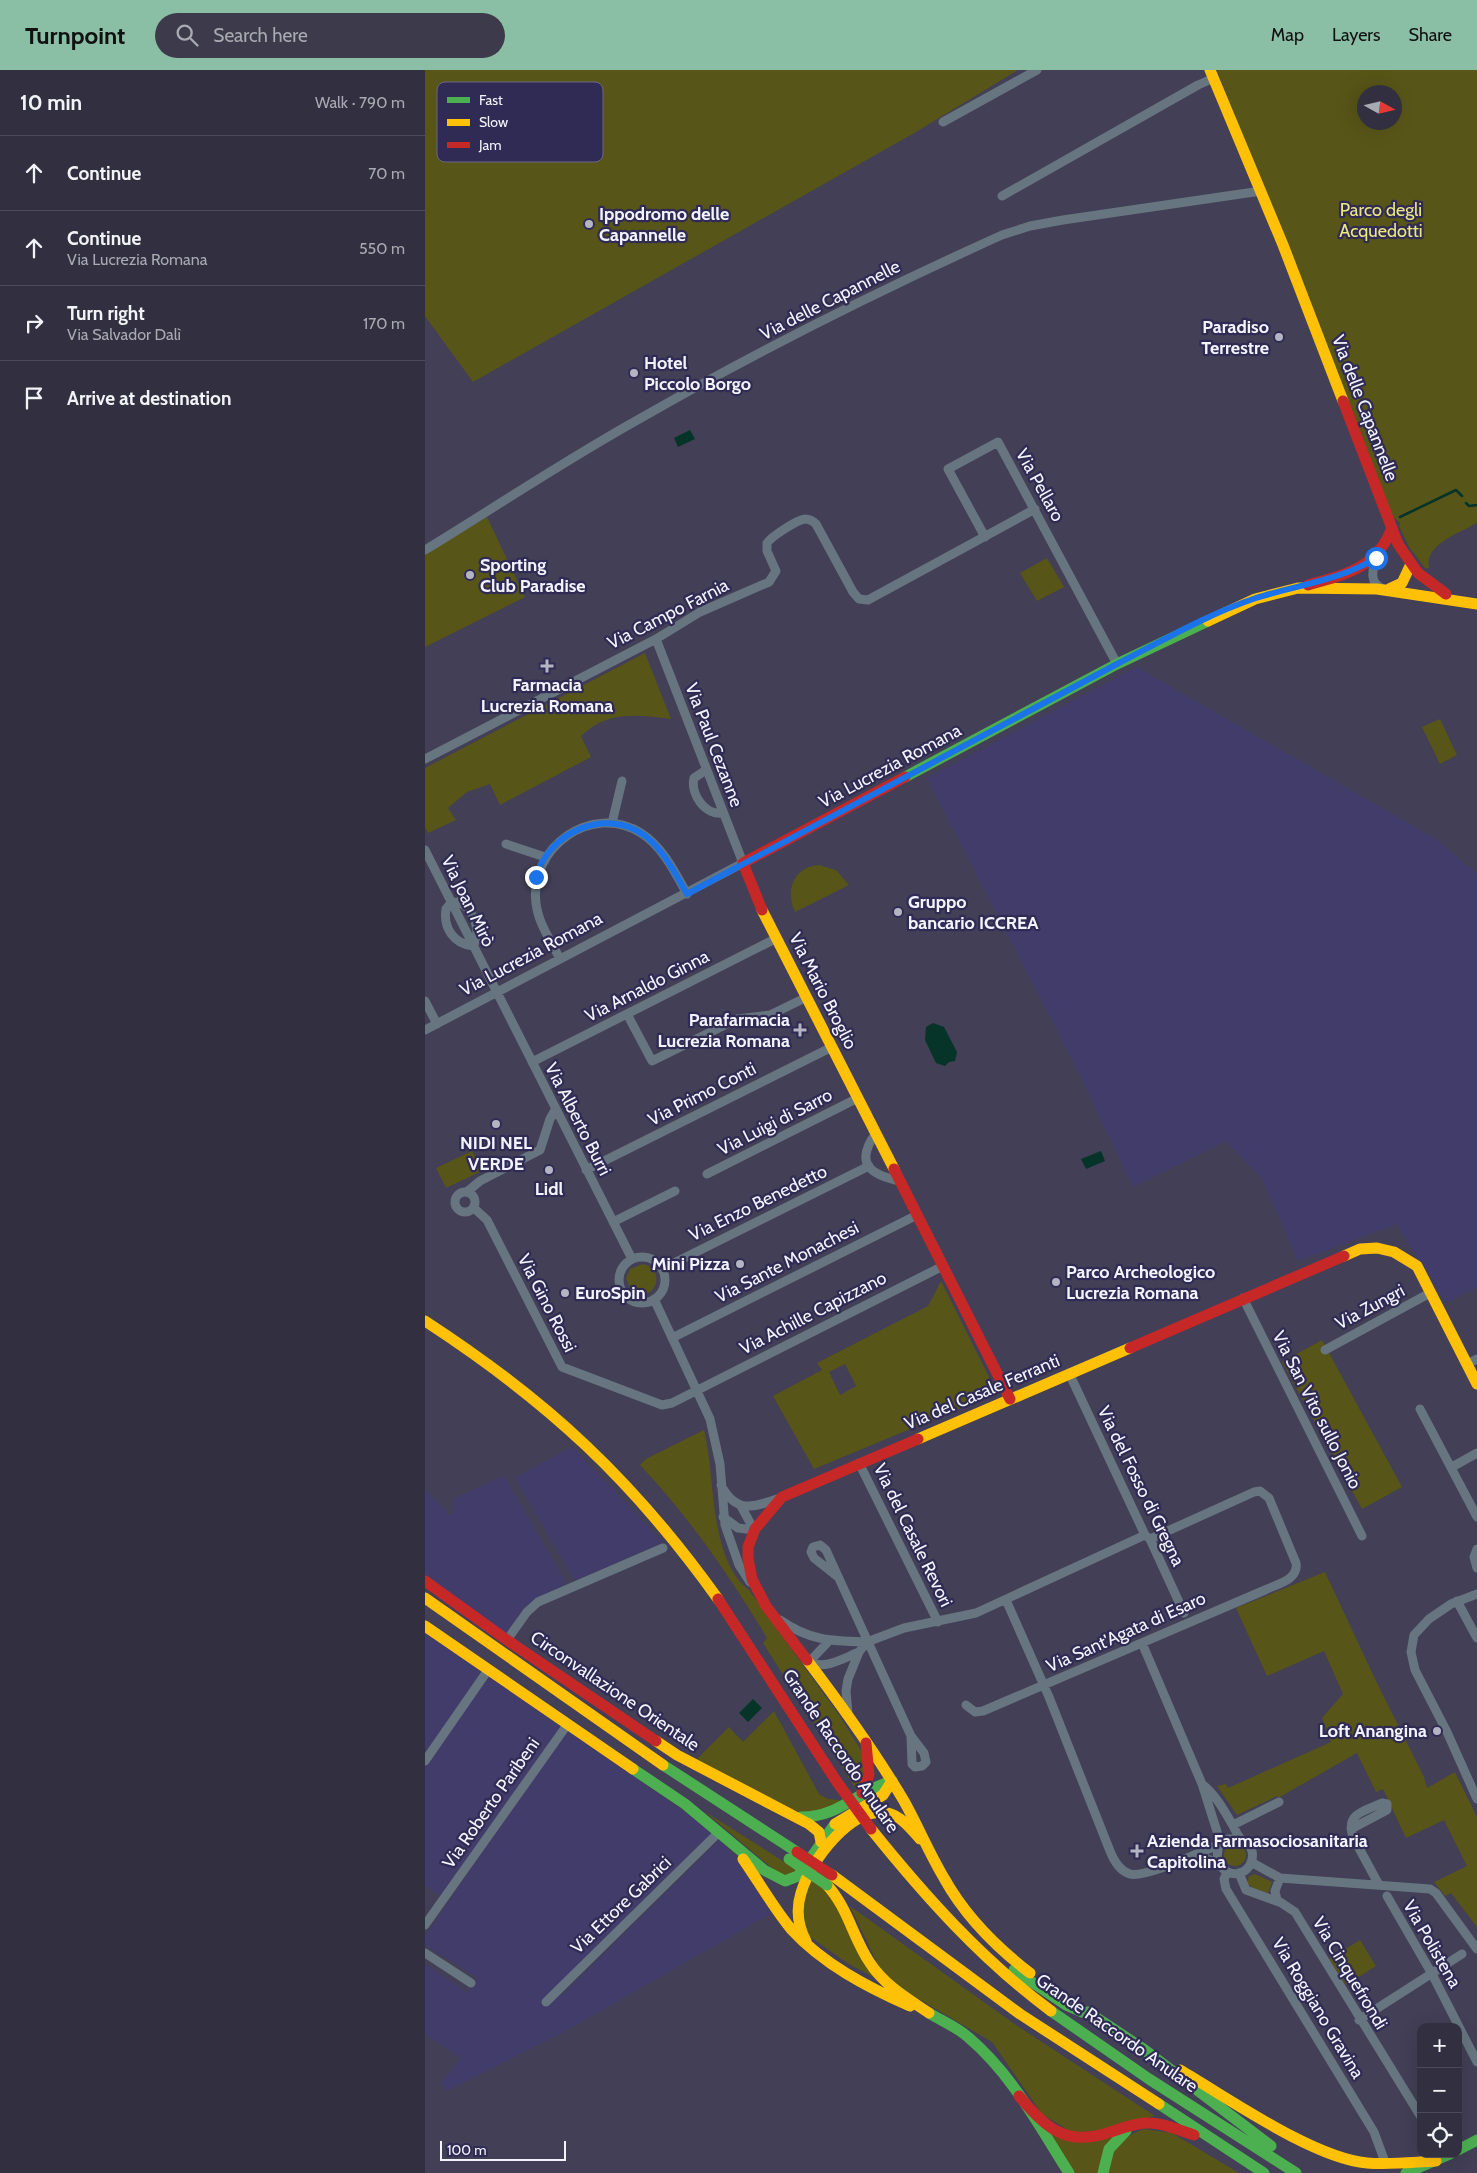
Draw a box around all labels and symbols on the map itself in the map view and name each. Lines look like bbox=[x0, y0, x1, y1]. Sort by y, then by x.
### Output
legend bbox=[437, 82, 603, 162]
north arrow bbox=[1357, 85, 1402, 130]
text: Fast bbox=[479, 91, 503, 109]
text: Slow bbox=[479, 113, 508, 131]
text: Jam bbox=[478, 136, 501, 154]
park label: Parco degli Acquedotti bbox=[1339, 199, 1423, 242]
place label: Ippodromo delle Capannelle bbox=[599, 203, 729, 246]
marker: Ippodromo delle Capannelle bbox=[583, 218, 595, 230]
street label: Via delle Capannelle bbox=[756, 255, 904, 345]
place label: Paradiso Terrestre bbox=[1201, 316, 1269, 359]
marker: Paradiso Terrestre bbox=[1273, 331, 1285, 343]
street label: Via delle Capannelle bbox=[1327, 332, 1403, 484]
place label: Hotel Piccolo Borgo bbox=[644, 352, 751, 395]
marker: Hotel Piccolo Borgo bbox=[628, 367, 640, 379]
street label: Via Pellaro bbox=[1011, 445, 1069, 525]
route start bbox=[1365, 547, 1388, 570]
place label: Sporting Club Paradise bbox=[480, 554, 586, 597]
marker: Sporting Club Paradise bbox=[464, 569, 476, 581]
street label: Via Campo Farnia bbox=[604, 574, 733, 654]
marker: Farmacia Lucrezia Romana bbox=[541, 660, 553, 672]
place label: Farmacia Lucrezia Romana bbox=[481, 674, 613, 717]
street label: Via Paul Cezanne bbox=[680, 680, 748, 810]
street label: Via Lucrezia Romana bbox=[815, 719, 965, 813]
street label: Via Joan Mirò bbox=[436, 852, 500, 950]
route end bbox=[525, 866, 548, 889]
place label: Gruppo bancario ICCREA bbox=[908, 891, 1039, 934]
marker: Gruppo bancario ICCREA bbox=[892, 906, 904, 918]
street label: Via Lucrezia Romana bbox=[456, 907, 606, 1001]
street label: Via Mario Broglio bbox=[784, 929, 862, 1053]
street label: Via Arnaldo Ginna bbox=[581, 945, 713, 1027]
place label: Parafarmacia Lucrezia Romana bbox=[657, 1009, 790, 1052]
marker: Parafarmacia Lucrezia Romana bbox=[794, 1024, 806, 1036]
street label: Via Primo Conti bbox=[644, 1057, 760, 1131]
street label: Via Alberto Burri bbox=[540, 1059, 616, 1179]
street label: Via Luigi di Sarro bbox=[714, 1084, 836, 1160]
marker: NIDI NEL VERDE bbox=[490, 1118, 502, 1130]
place label: NIDI NEL VERDE bbox=[460, 1132, 532, 1175]
street label: Via Enzo Benedetto bbox=[685, 1160, 831, 1246]
marker: Lidl bbox=[543, 1164, 555, 1176]
place label: Lidl bbox=[535, 1178, 563, 1200]
street label: Via Sante Monachesi bbox=[712, 1216, 862, 1308]
street label: Via Gino Rossi bbox=[513, 1250, 581, 1356]
place label: Mini Pizza bbox=[652, 1253, 730, 1275]
marker: Mini Pizza bbox=[734, 1258, 746, 1270]
place label: Parco Archeologico Lucrezia Romana bbox=[1066, 1261, 1215, 1304]
street label: Via Achille Capizzano bbox=[736, 1266, 890, 1360]
marker: Parco Archeologico Lucrezia Romana bbox=[1050, 1276, 1062, 1288]
street label: Via Zungri bbox=[1331, 1280, 1409, 1334]
place label: EuroSpin bbox=[575, 1282, 646, 1304]
marker: EuroSpin bbox=[559, 1287, 571, 1299]
street label: Via San Vito sullo Jonio bbox=[1268, 1327, 1366, 1493]
street label: Via del Casale Ferranti bbox=[901, 1349, 1063, 1435]
street label: Via del Fosso di Gregna bbox=[1093, 1402, 1189, 1570]
street label: Via del Casale Revori bbox=[869, 1460, 957, 1610]
street label: Via Sant'Agata di Esaro bbox=[1043, 1587, 1209, 1677]
street label: Circonvallazione Orientale bbox=[526, 1626, 704, 1756]
street label: Grande Raccordo Anulare bbox=[778, 1665, 904, 1837]
place label: Loft Anangina bbox=[1319, 1720, 1427, 1742]
marker: Loft Anangina bbox=[1431, 1725, 1443, 1737]
street label: Via Roberto Paribeni bbox=[438, 1733, 544, 1873]
place label: Azienda Farmasociosanitaria Capitolina bbox=[1147, 1830, 1368, 1873]
marker: Azienda Farmasociosanitaria Capitolina bbox=[1131, 1845, 1143, 1857]
street label: Via Ettore Gabrici bbox=[566, 1852, 676, 1958]
street label: Via Polistena bbox=[1398, 1896, 1466, 1992]
street label: Via Cinquefrondi bbox=[1308, 1913, 1392, 2033]
street label: Via Roggiano Gravina bbox=[1267, 1933, 1369, 2083]
street label: Grande Raccordo Anulare bbox=[1032, 1969, 1202, 2097]
scale bar bbox=[440, 2138, 566, 2161]

